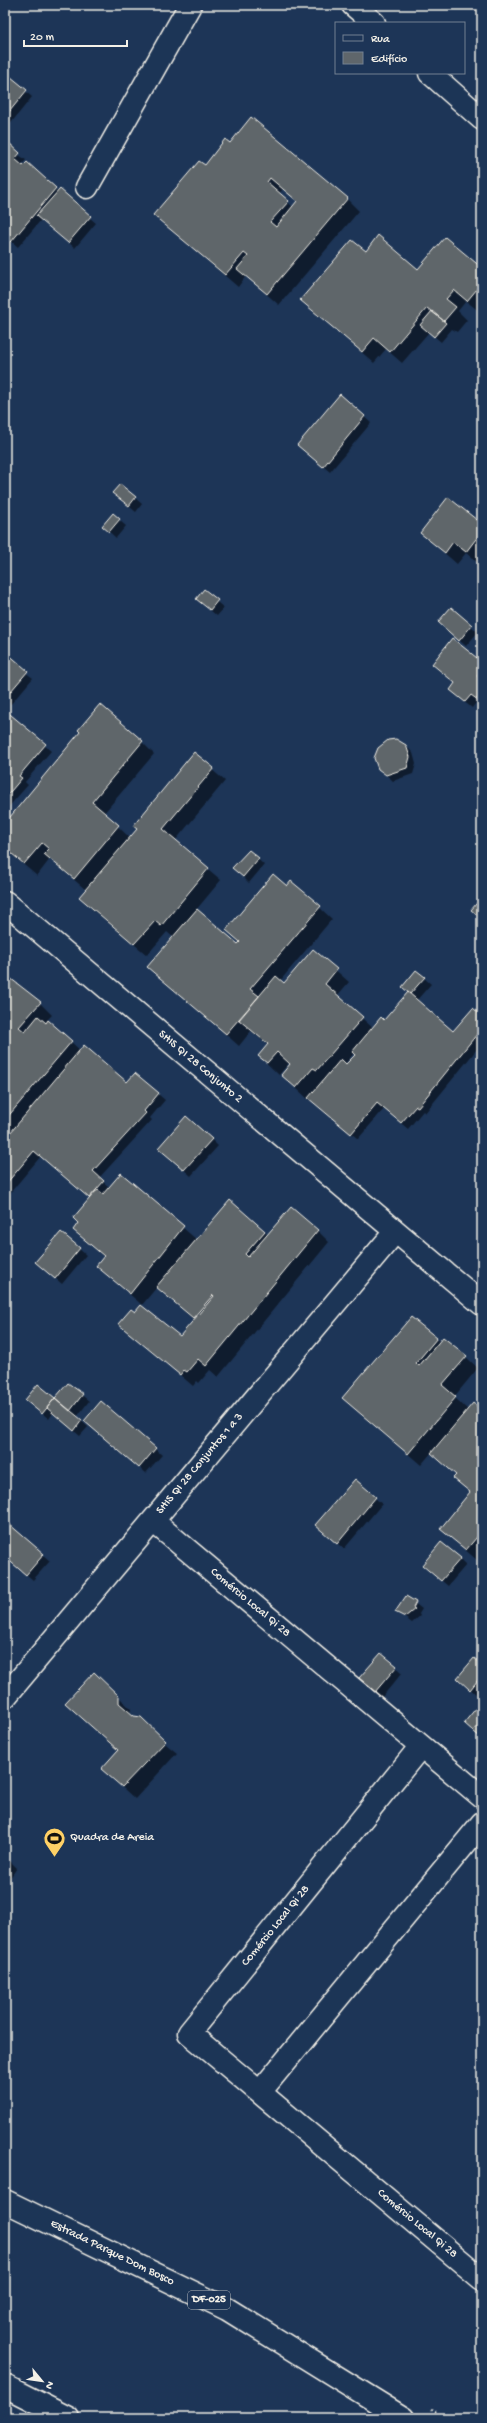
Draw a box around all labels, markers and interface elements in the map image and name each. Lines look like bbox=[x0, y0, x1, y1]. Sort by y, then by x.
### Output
scale bar bbox=[24, 22, 127, 48]
legend bbox=[335, 22, 465, 74]
text: 20 m bbox=[30, 31, 55, 45]
text: Rua bbox=[371, 33, 390, 47]
text: Edifício bbox=[371, 53, 407, 67]
street label: SHIS QI 28 Conjunto 2 bbox=[155, 1028, 245, 1106]
street label: SHIS QI 28 Conjuntos 1 a 3 bbox=[154, 1411, 246, 1517]
street label: Comércio Local Qi 28 bbox=[207, 1565, 293, 1641]
sports icon: Quadra de Areia bbox=[42, 1825, 68, 1858]
place label: Quadra de Areia bbox=[70, 1831, 154, 1845]
street label: Comércio Local Qi 28 bbox=[239, 1882, 313, 1969]
street label: Comércio Local Qi 28 bbox=[374, 2186, 460, 2262]
street label: Estrada Parque Dom Bosco bbox=[48, 2217, 176, 2289]
road number: DF-025 bbox=[188, 2291, 230, 2309]
north arrow bbox=[22, 2361, 62, 2401]
text: N bbox=[42, 2379, 56, 2391]

